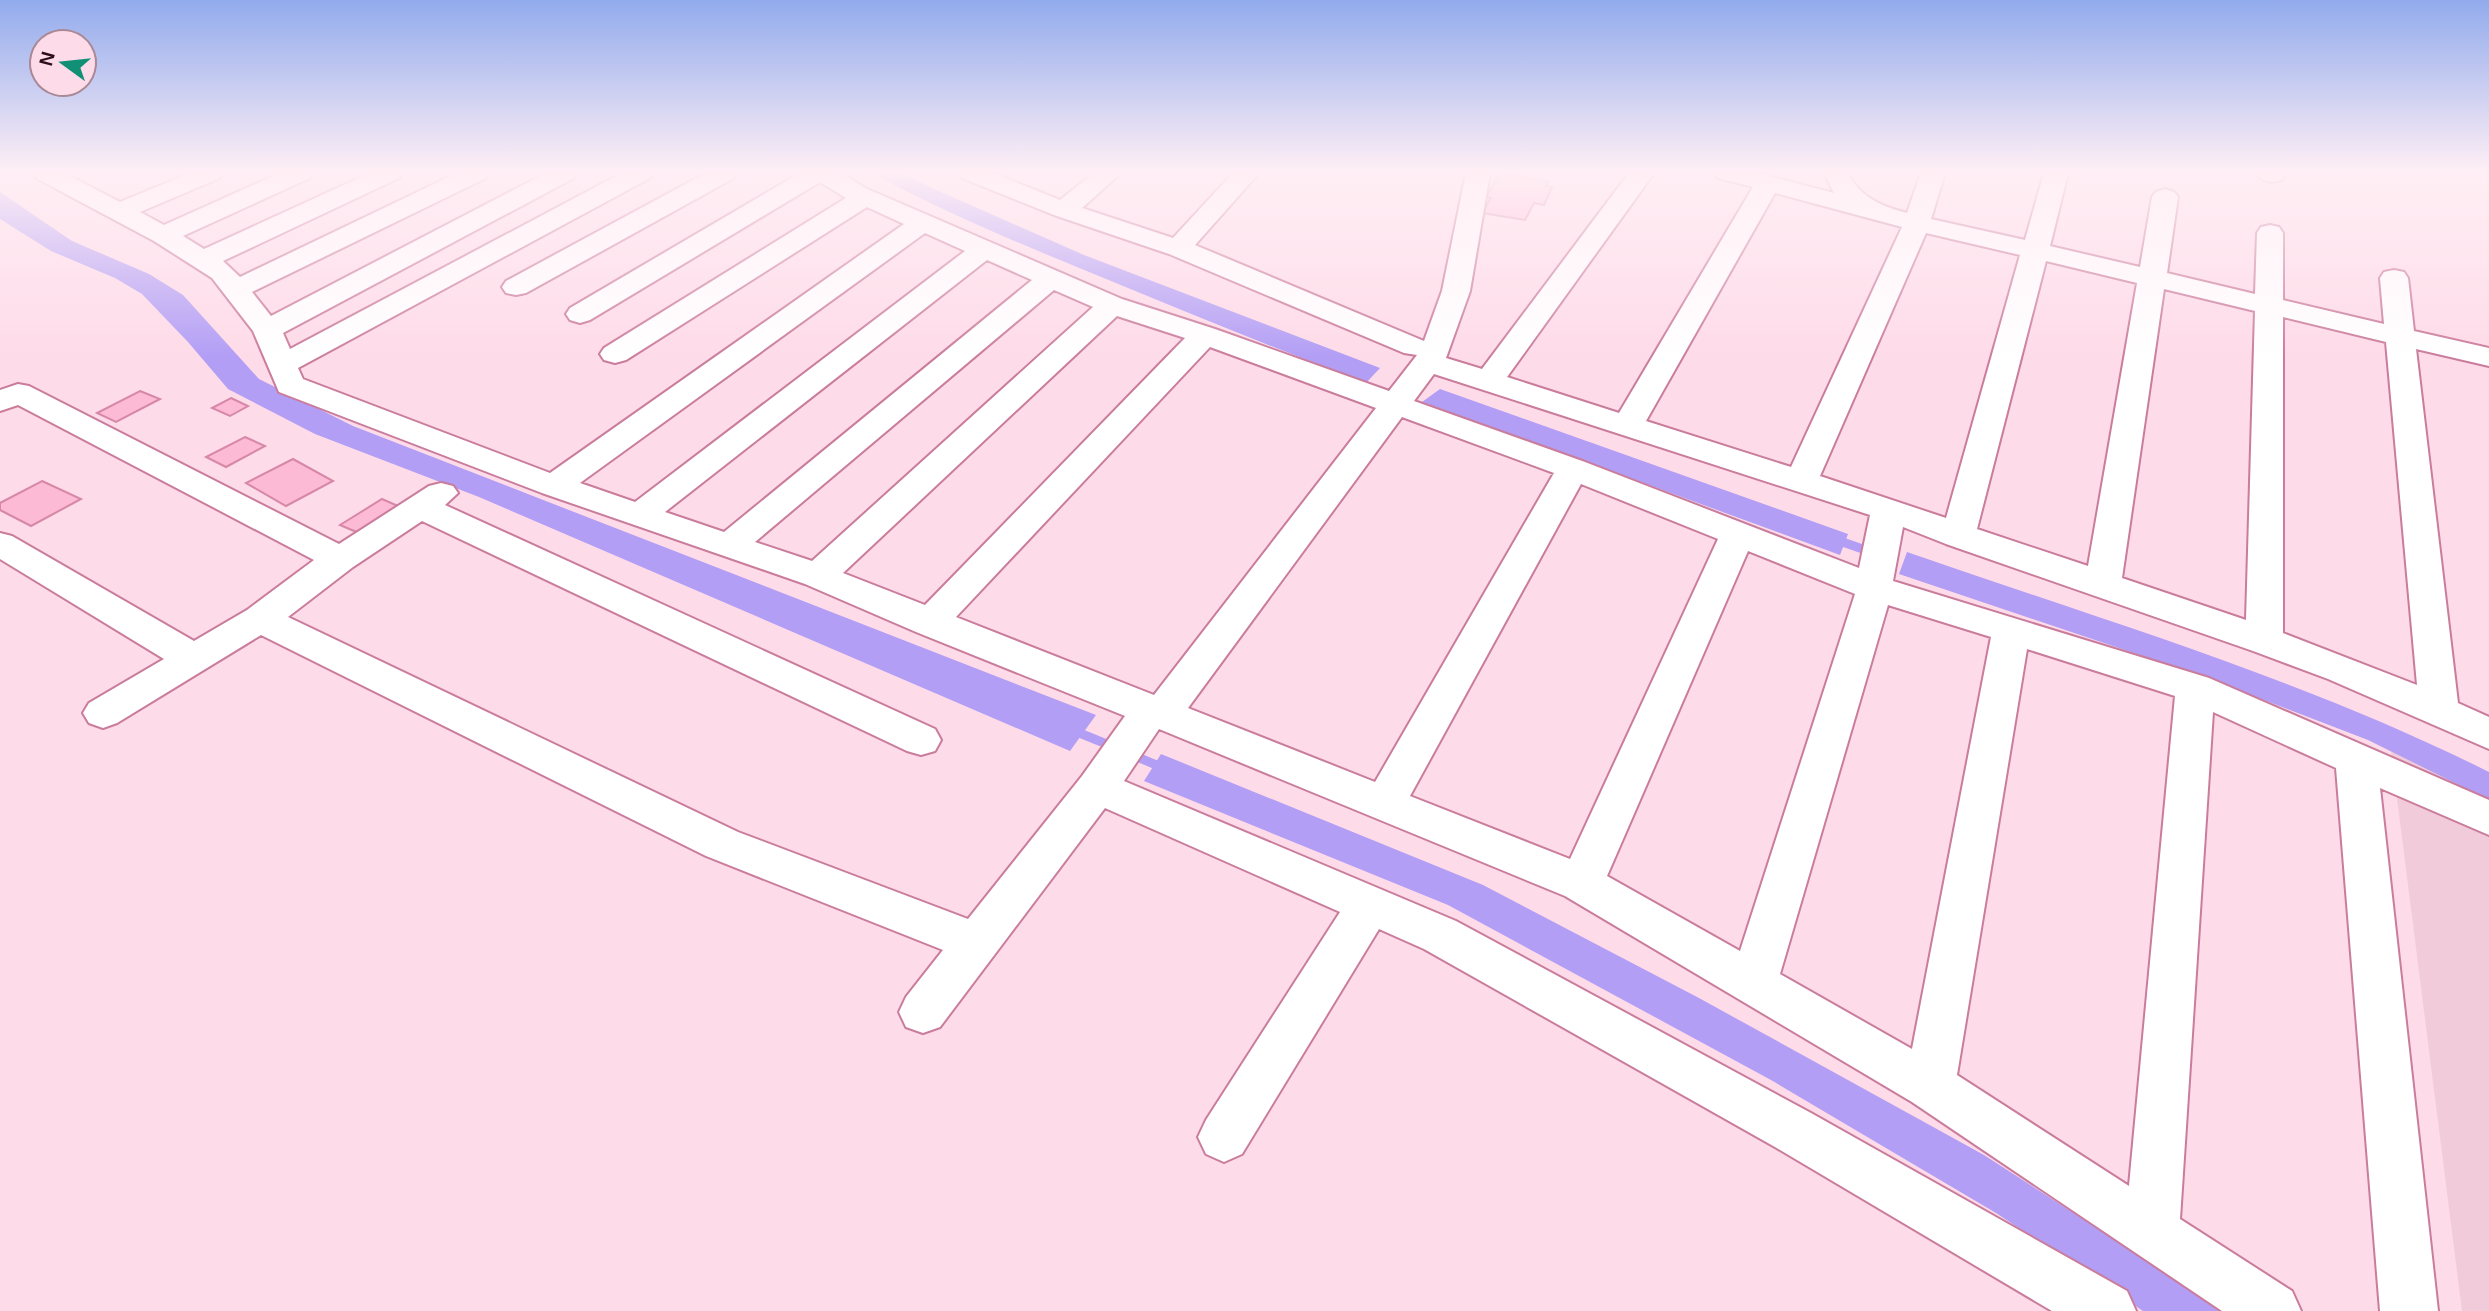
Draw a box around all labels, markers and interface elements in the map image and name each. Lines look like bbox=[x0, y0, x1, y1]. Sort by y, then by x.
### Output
north arrow bbox=[28, 28, 98, 98]
text: N bbox=[35, 49, 59, 68]

